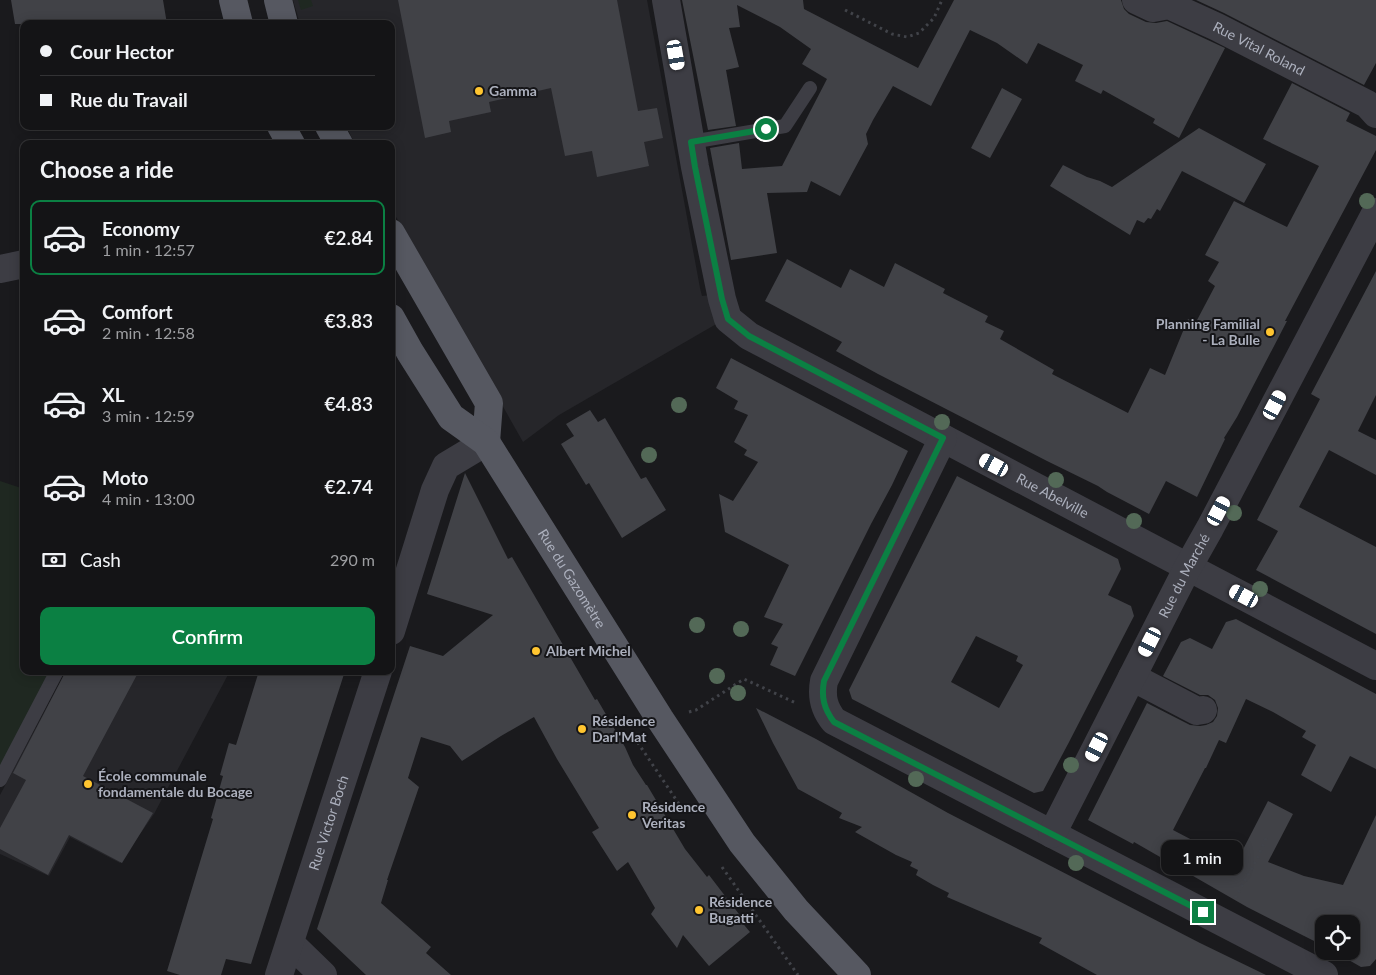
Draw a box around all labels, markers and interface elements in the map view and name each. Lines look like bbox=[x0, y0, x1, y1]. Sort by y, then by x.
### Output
street label: Rue Vital Roland bbox=[1210, 18, 1308, 79]
car bbox=[666, 39, 685, 71]
text: Cour Hector bbox=[70, 40, 174, 63]
place label: Gamma bbox=[489, 82, 537, 99]
marker: Gamma bbox=[473, 85, 485, 97]
text: Rue du Travail bbox=[70, 88, 188, 111]
route start bbox=[755, 118, 777, 140]
text: Choose a ride bbox=[40, 156, 174, 183]
icon: car bbox=[42, 215, 87, 260]
text: Economy bbox=[102, 217, 180, 240]
text: €2.84 bbox=[324, 226, 373, 249]
text: 1 min · 12:57 bbox=[102, 240, 195, 259]
icon: car bbox=[42, 298, 87, 343]
text: Comfort bbox=[102, 300, 173, 323]
text: €3.83 bbox=[324, 309, 373, 332]
place label: Planning Familial - La Bulle bbox=[1156, 315, 1261, 348]
text: 2 min · 12:58 bbox=[102, 323, 195, 342]
marker: Planning Familial - La Bulle bbox=[1264, 326, 1276, 338]
icon: car bbox=[42, 381, 87, 426]
text: XL bbox=[102, 383, 125, 406]
car bbox=[1261, 388, 1288, 422]
text: €4.83 bbox=[324, 392, 373, 415]
text: 3 min · 12:59 bbox=[102, 406, 195, 425]
car bbox=[977, 451, 1010, 479]
icon: car bbox=[42, 464, 87, 509]
text: Moto bbox=[102, 466, 148, 489]
street label: Rue Abelville bbox=[1014, 469, 1092, 521]
text: €2.74 bbox=[324, 475, 373, 498]
text: 4 min · 13:00 bbox=[102, 489, 195, 508]
car bbox=[1205, 494, 1232, 528]
street label: Rue du Gazomètre bbox=[535, 525, 610, 631]
street label: Rue du Marché bbox=[1154, 530, 1213, 621]
icon: cash bbox=[40, 546, 68, 574]
text: Cash bbox=[80, 548, 121, 571]
text: 290 m bbox=[330, 550, 375, 569]
car bbox=[1227, 582, 1260, 610]
button: Confirm bbox=[40, 607, 375, 665]
car bbox=[1136, 625, 1163, 659]
place label: Albert Michel bbox=[545, 642, 631, 659]
marker: Albert Michel bbox=[530, 645, 542, 657]
place label: Résidence Darl'Mat bbox=[592, 712, 656, 745]
marker: Résidence Darl'Mat bbox=[576, 723, 588, 735]
car bbox=[1083, 730, 1110, 764]
place label: École communale fondamentale du Bocage bbox=[98, 767, 253, 800]
street label: Rue Victor Boch bbox=[305, 773, 351, 872]
marker: École communale fondamentale du Bocage bbox=[82, 778, 94, 790]
place label: Résidence Veritas bbox=[641, 798, 706, 831]
marker: Résidence Veritas bbox=[626, 809, 638, 821]
callout: 1 min bbox=[1162, 840, 1244, 874]
text: 1 min bbox=[1182, 848, 1222, 867]
place label: Résidence Bugatti bbox=[709, 893, 773, 926]
route end bbox=[1192, 901, 1214, 923]
marker: Résidence Bugatti bbox=[693, 904, 705, 916]
map controls bbox=[1315, 915, 1360, 960]
button: locate bbox=[1315, 915, 1360, 960]

